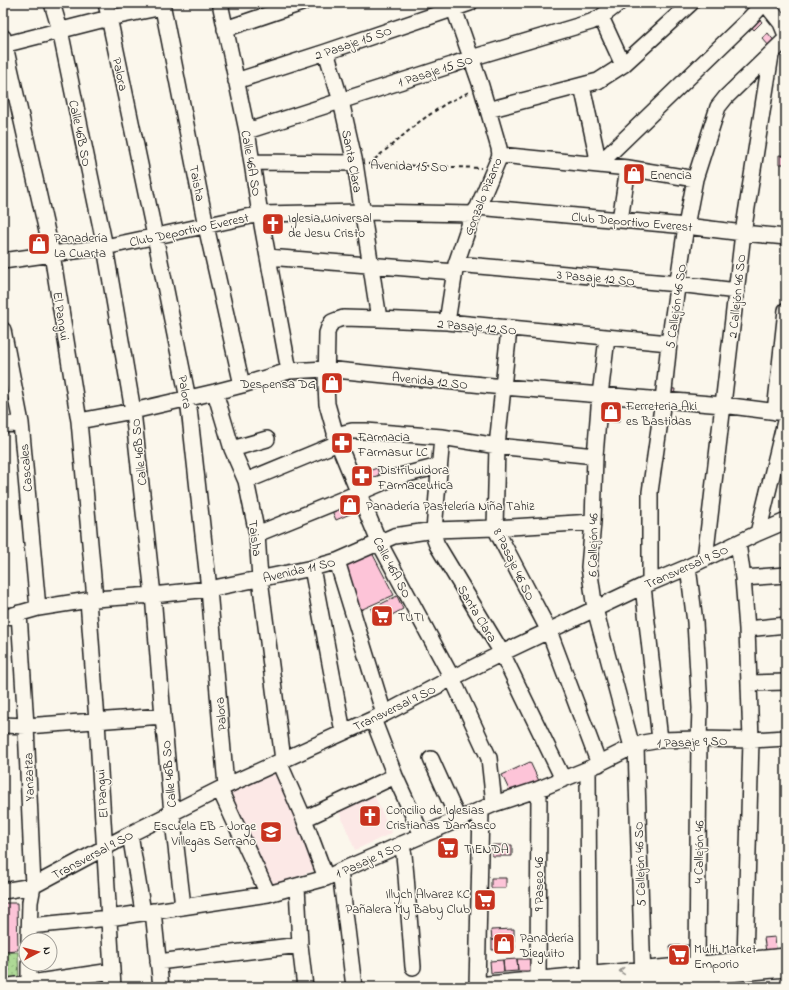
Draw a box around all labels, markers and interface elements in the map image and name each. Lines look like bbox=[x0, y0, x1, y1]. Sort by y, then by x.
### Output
street label: 2 Pasaje 15 SO bbox=[312, 21, 395, 66]
street label: 1 Pasaje 15 SO bbox=[395, 50, 476, 93]
street label: Palora bbox=[107, 56, 132, 93]
street label: Calle 46B SO bbox=[63, 98, 96, 168]
street label: Santa Clara bbox=[336, 128, 367, 194]
street label: Calle 46A SO bbox=[235, 129, 266, 198]
street label: Gonzalo Pizarro bbox=[459, 155, 508, 238]
street label: Avenida 15 SO bbox=[370, 156, 448, 177]
shop icon: Enencia bbox=[621, 161, 647, 187]
street label: Taisha bbox=[184, 163, 209, 203]
place label: Enencia bbox=[650, 166, 692, 185]
street label: Club Deportivo Everest bbox=[128, 208, 251, 252]
street label: Club Deportivo Everest bbox=[570, 208, 694, 237]
place label: Iglesia Universal de Jesu Cristo bbox=[288, 209, 372, 243]
church icon: Iglesia Universal de Jesu Cristo bbox=[260, 211, 286, 237]
place label: Panadería La Cuarta bbox=[54, 229, 108, 263]
shop icon: Panadería La Cuarta bbox=[26, 231, 52, 257]
street label: 2 Callejón 46 SO bbox=[724, 253, 751, 339]
street label: 5 Callejón 46 SO bbox=[661, 263, 692, 350]
street label: 3 Pasaje 12 SO bbox=[556, 266, 636, 291]
street label: El Pangui bbox=[46, 291, 74, 342]
street label: 2 Pasaje 12 SO bbox=[436, 315, 517, 340]
street label: Avenida 12 SO bbox=[391, 368, 469, 395]
shop icon: Despensa DG bbox=[319, 370, 345, 396]
street label: Palora bbox=[172, 374, 197, 410]
place label: Despensa DG bbox=[239, 375, 316, 394]
place label: Ferreteria Aki es Bastidas bbox=[625, 397, 697, 431]
shop icon: Ferreteria Aki es Bastidas bbox=[598, 399, 624, 425]
street label: Calle 46B SO bbox=[127, 417, 152, 486]
place label: Farmacia Farmasur LC bbox=[357, 428, 428, 462]
pharmacy icon: Farmacia Farmasur LC bbox=[329, 430, 355, 456]
street label: Cascales bbox=[15, 443, 38, 493]
place label: Distribuidora Farmaceutica bbox=[377, 461, 453, 495]
pharmacy icon: Distribuidora Farmaceutica bbox=[349, 463, 375, 489]
shop icon: Panadería Pastelería Niña Tahiz bbox=[337, 492, 363, 518]
place label: Panadería Pastelería Niña Tahiz bbox=[366, 497, 535, 516]
street label: 6 Callejón 46 bbox=[583, 513, 604, 577]
street label: Taisha bbox=[243, 519, 266, 558]
street label: 8 Pasaje 46 SO bbox=[488, 525, 539, 604]
street label: Calle 46A SO bbox=[368, 534, 416, 602]
street label: Transversal 9 SO bbox=[642, 540, 732, 594]
street label: Avenida 11 SO bbox=[261, 553, 338, 588]
street label: Santa Clara bbox=[452, 582, 501, 646]
supermarket icon: TUTI bbox=[369, 603, 395, 629]
place label: TUTI bbox=[398, 608, 424, 627]
street label: Transversal 9 SO bbox=[350, 680, 439, 737]
street label: Palora bbox=[211, 696, 232, 732]
street label: 1 Pasaje 9 SO bbox=[656, 732, 728, 753]
street label: Calle 46B SO bbox=[157, 739, 182, 808]
street label: Yanzatza bbox=[19, 752, 40, 802]
street label: El Pangui bbox=[91, 769, 115, 819]
place label: Concilio de Iglesias Cristianas Damasco bbox=[386, 801, 496, 835]
church icon: Concilio de Iglesias Cristianas Damasco bbox=[357, 803, 383, 829]
place label: Escuela EB - Jorge Villegas Serrano bbox=[153, 817, 256, 852]
school or university icon: Escuela EB - Jorge Villegas Serrano bbox=[258, 819, 284, 845]
street label: 4 Callejón 46 bbox=[689, 820, 710, 884]
street label: 5 Callejón 46 SO bbox=[630, 821, 651, 907]
street label: Transversal 9 SO bbox=[49, 826, 137, 885]
supermarket icon: TIENDA bbox=[435, 835, 461, 861]
street label: 1 Pasaje 9 SO bbox=[333, 837, 405, 883]
place label: TIENDA bbox=[464, 840, 509, 859]
street label: 9 Paseo 46 bbox=[530, 856, 549, 911]
place label: Illych Alvarez KC Pañalera My Baby Club bbox=[345, 885, 470, 920]
supermarket icon: Illych Alvarez KC Pañalera My Baby Club bbox=[472, 887, 498, 913]
place label: Panadería Dieguito bbox=[519, 929, 574, 964]
shop icon: Panadería Dieguito bbox=[491, 931, 517, 957]
north arrow bbox=[18, 932, 58, 972]
place label: Multi Market Emporio bbox=[694, 940, 757, 974]
supermarket icon: Multi Market Emporio bbox=[666, 942, 692, 968]
text: N bbox=[39, 946, 55, 956]
one-way arrow bbox=[619, 967, 625, 976]

